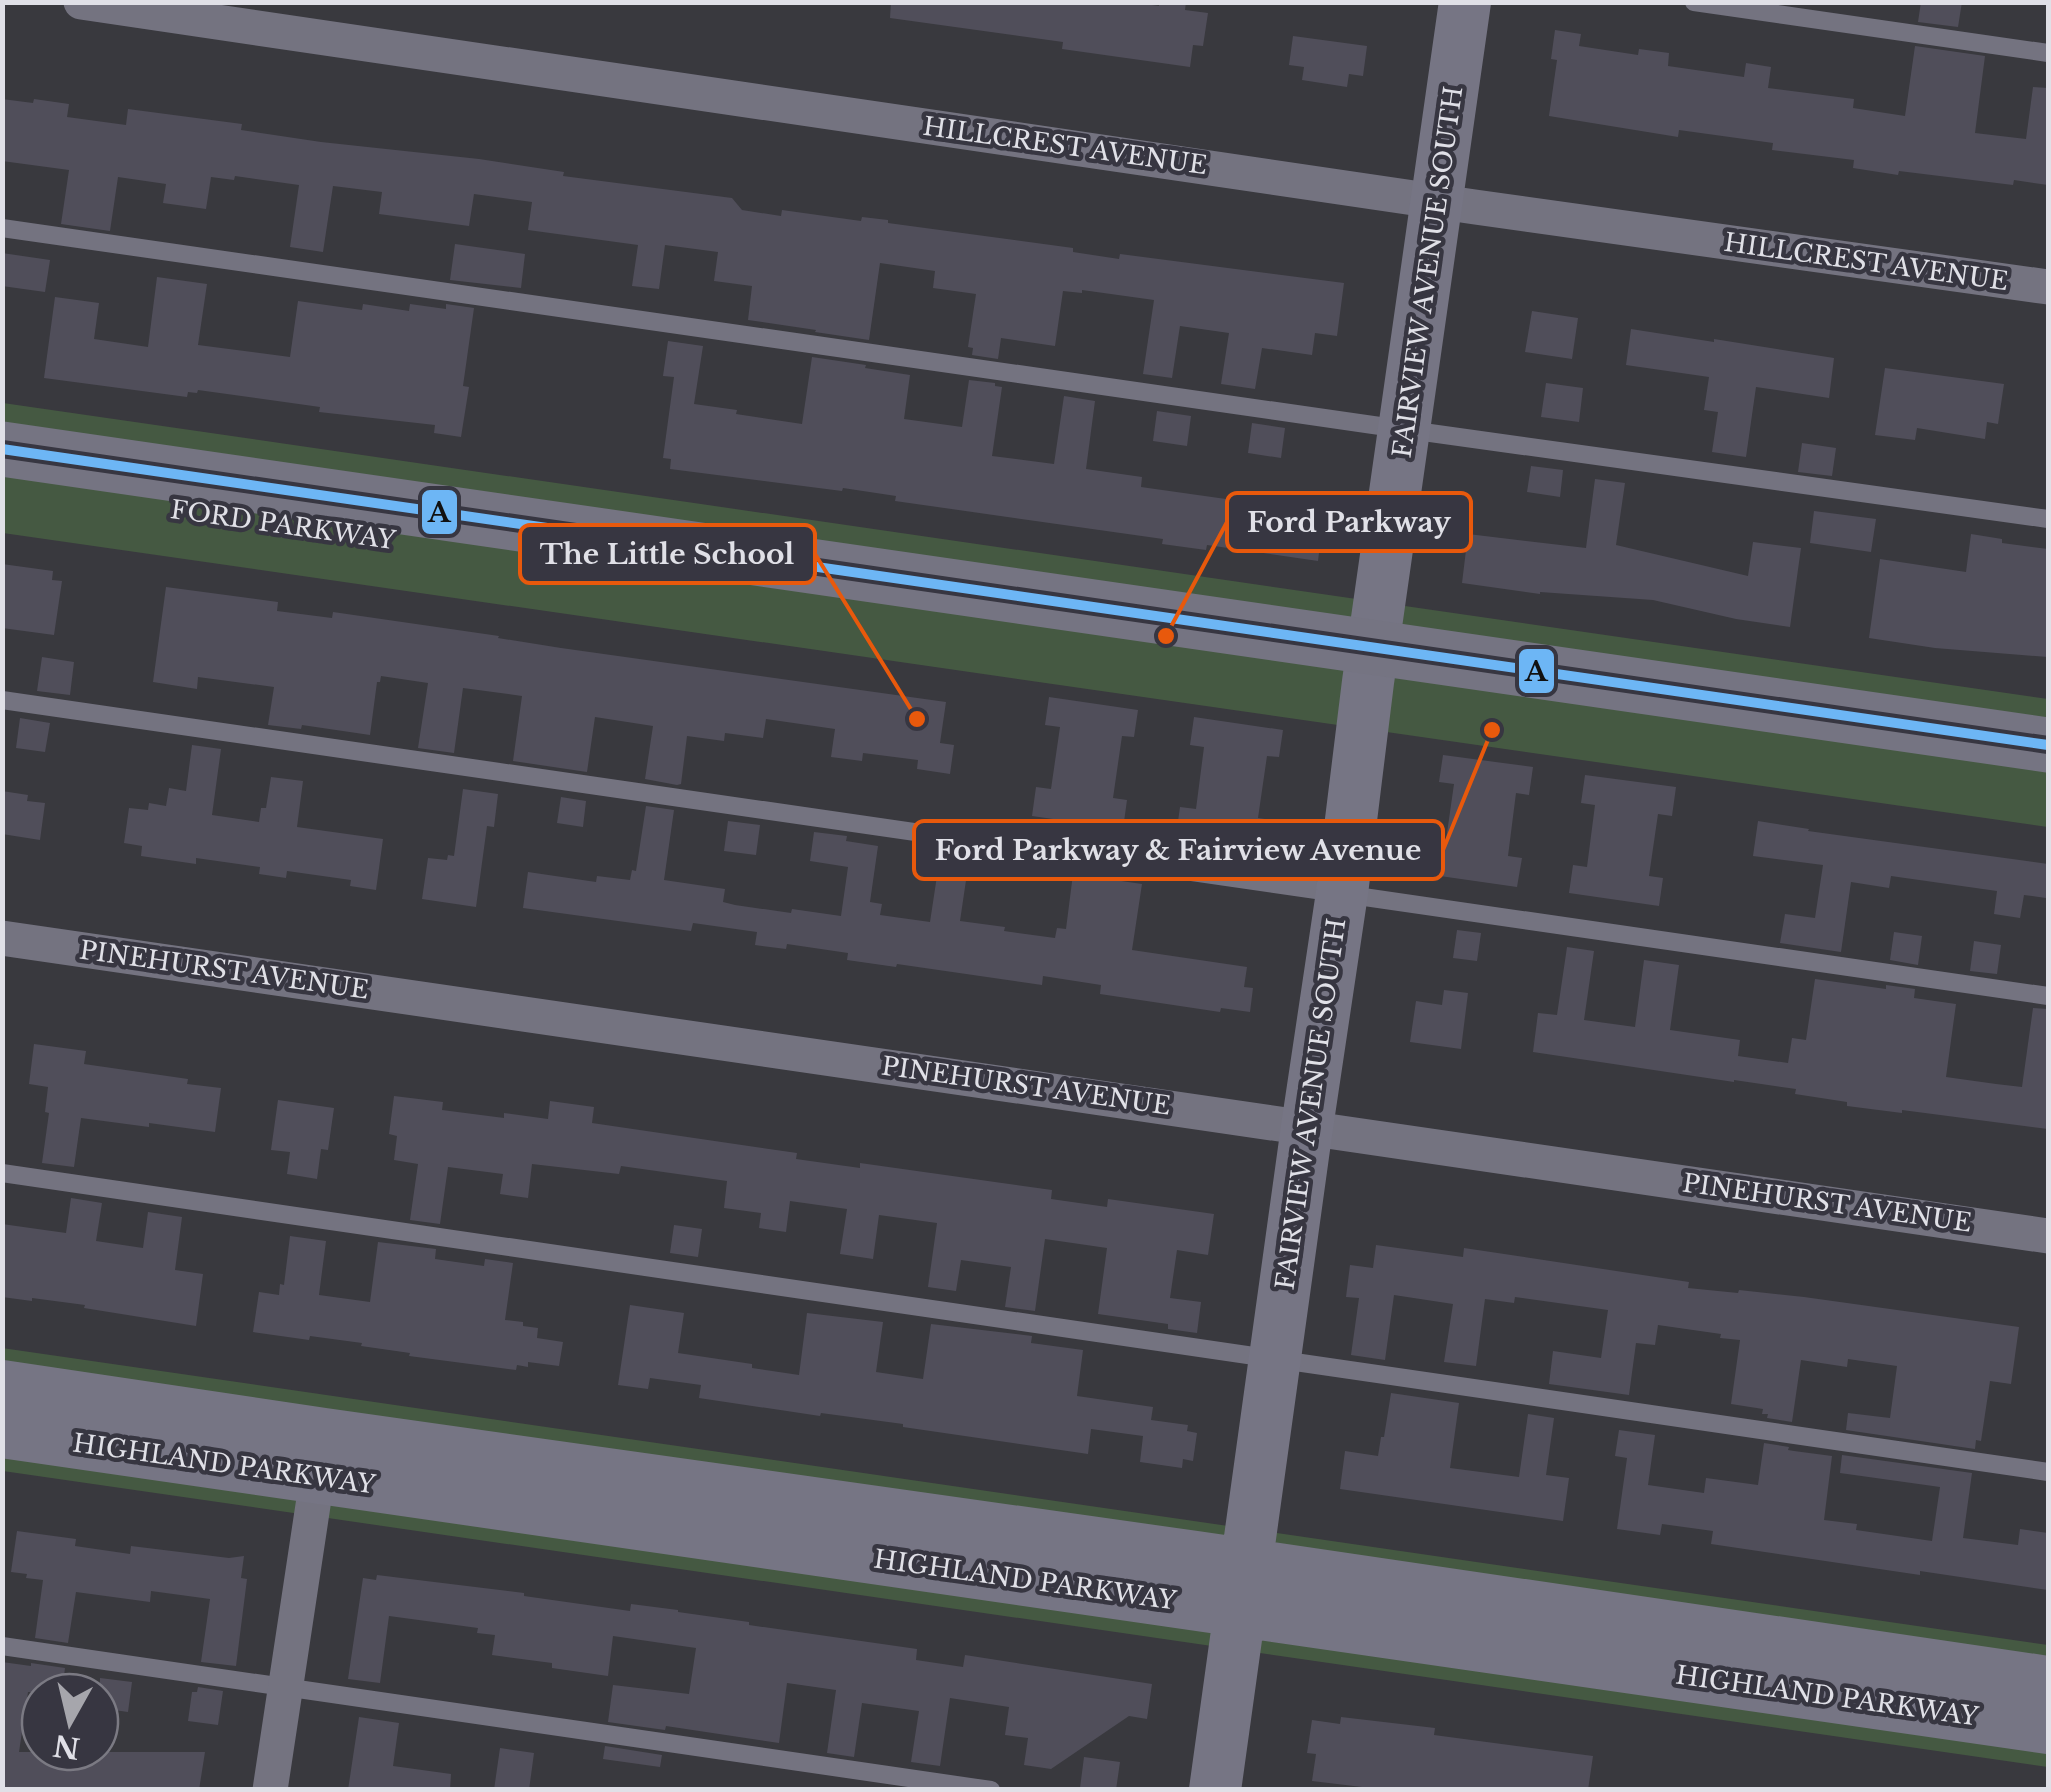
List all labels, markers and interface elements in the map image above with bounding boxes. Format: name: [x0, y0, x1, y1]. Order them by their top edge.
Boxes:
street label: FAIRVIEW AVENUE SOUTH: [1387, 84, 1469, 460]
street label: HILLCREST AVENUE: [921, 111, 1209, 181]
street label: HILLCREST AVENUE: [1722, 227, 2010, 297]
line badge: A: [420, 488, 459, 536]
callout: Ford Parkway: [1227, 493, 1471, 551]
street label: FORD PARKWAY: [169, 494, 398, 556]
text: A: [427, 495, 452, 530]
text: Ford Parkway: [1247, 505, 1452, 540]
callout: The Little School: [520, 525, 815, 583]
text: The Little School: [540, 537, 794, 572]
line badge: A: [1517, 647, 1556, 695]
text: A: [1524, 654, 1549, 689]
callout: Ford Parkway & Fairview Avenue: [914, 821, 1443, 879]
text: Ford Parkway & Fairview Avenue: [935, 833, 1421, 868]
street label: FAIRVIEW AVENUE SOUTH: [1270, 916, 1352, 1292]
street label: PINEHURST AVENUE: [78, 934, 370, 1006]
street label: PINEHURST AVENUE: [880, 1050, 1172, 1122]
street label: PINEHURST AVENUE: [1681, 1167, 1973, 1239]
street label: HIGHLAND PARKWAY: [71, 1427, 378, 1501]
street label: HIGHLAND PARKWAY: [872, 1543, 1179, 1617]
street label: HIGHLAND PARKWAY: [1674, 1659, 1981, 1733]
north arrow: [20, 1672, 120, 1772]
text: N: [51, 1727, 82, 1765]

